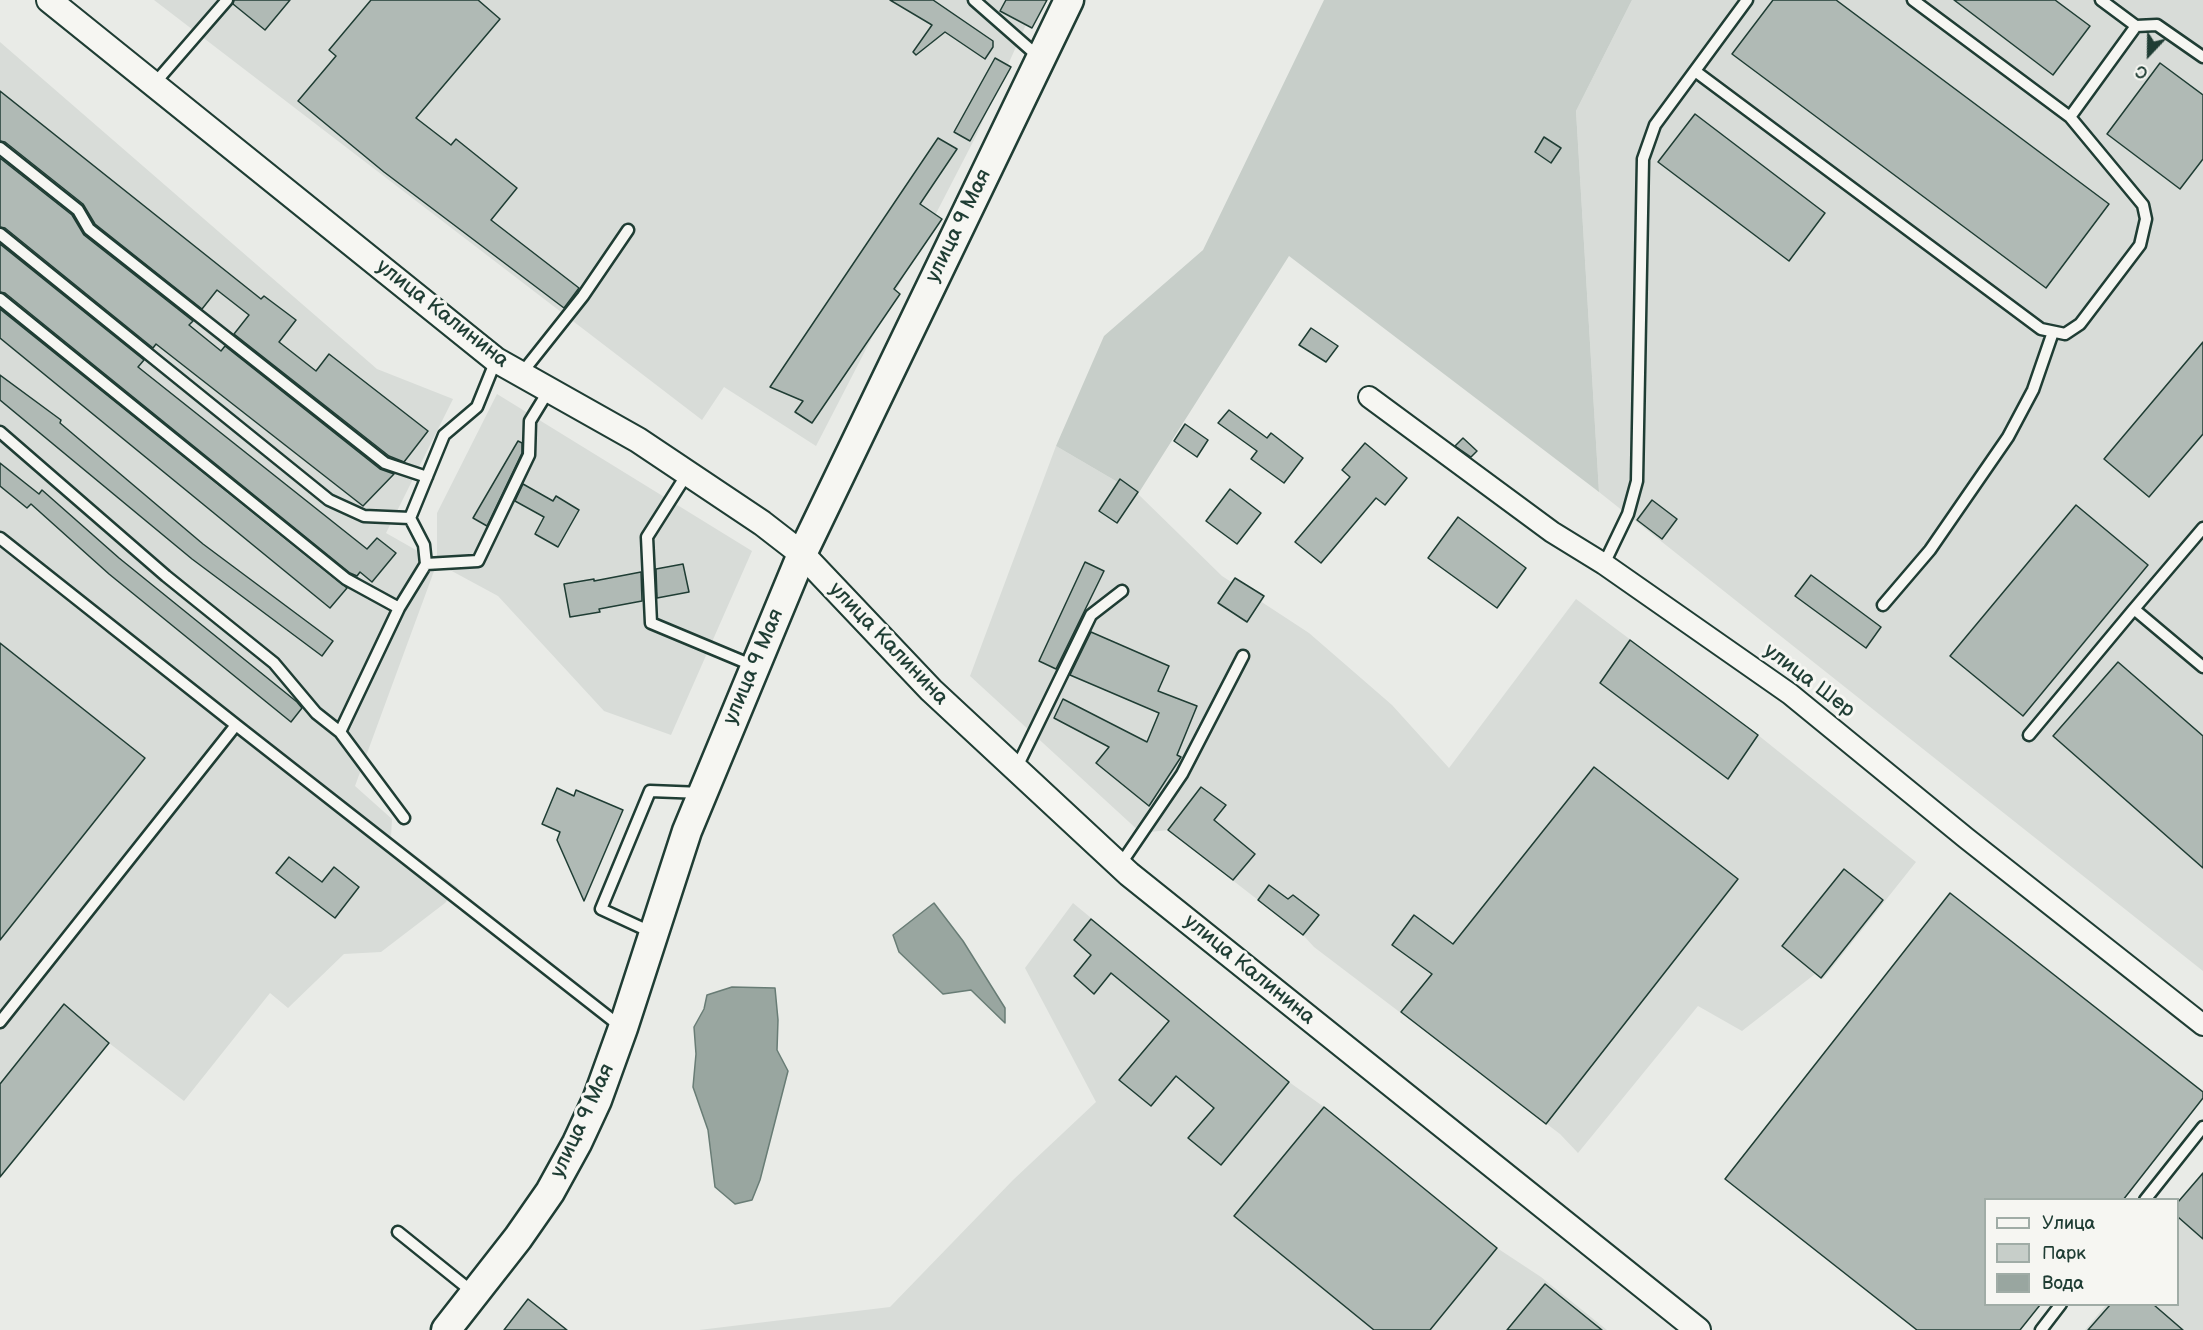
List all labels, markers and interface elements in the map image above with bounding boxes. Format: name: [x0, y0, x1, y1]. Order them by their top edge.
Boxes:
north arrow: [2119, 24, 2179, 84]
text: С: [2133, 60, 2151, 82]
street label: улица 9 Мая: [921, 165, 997, 287]
street label: улица Калинина: [371, 254, 513, 374]
street label: улица Калинина: [823, 577, 953, 711]
street label: улица 9 Мая: [718, 605, 790, 729]
street label: улица Шер: [1758, 639, 1860, 723]
street label: улица Калинина: [1178, 909, 1320, 1031]
street label: улица 9 Мая: [546, 1060, 620, 1182]
legend: [1984, 1198, 2179, 1306]
text: Улица: [2042, 1213, 2095, 1234]
text: Парк: [2042, 1243, 2086, 1264]
text: Вода: [2042, 1273, 2084, 1294]

